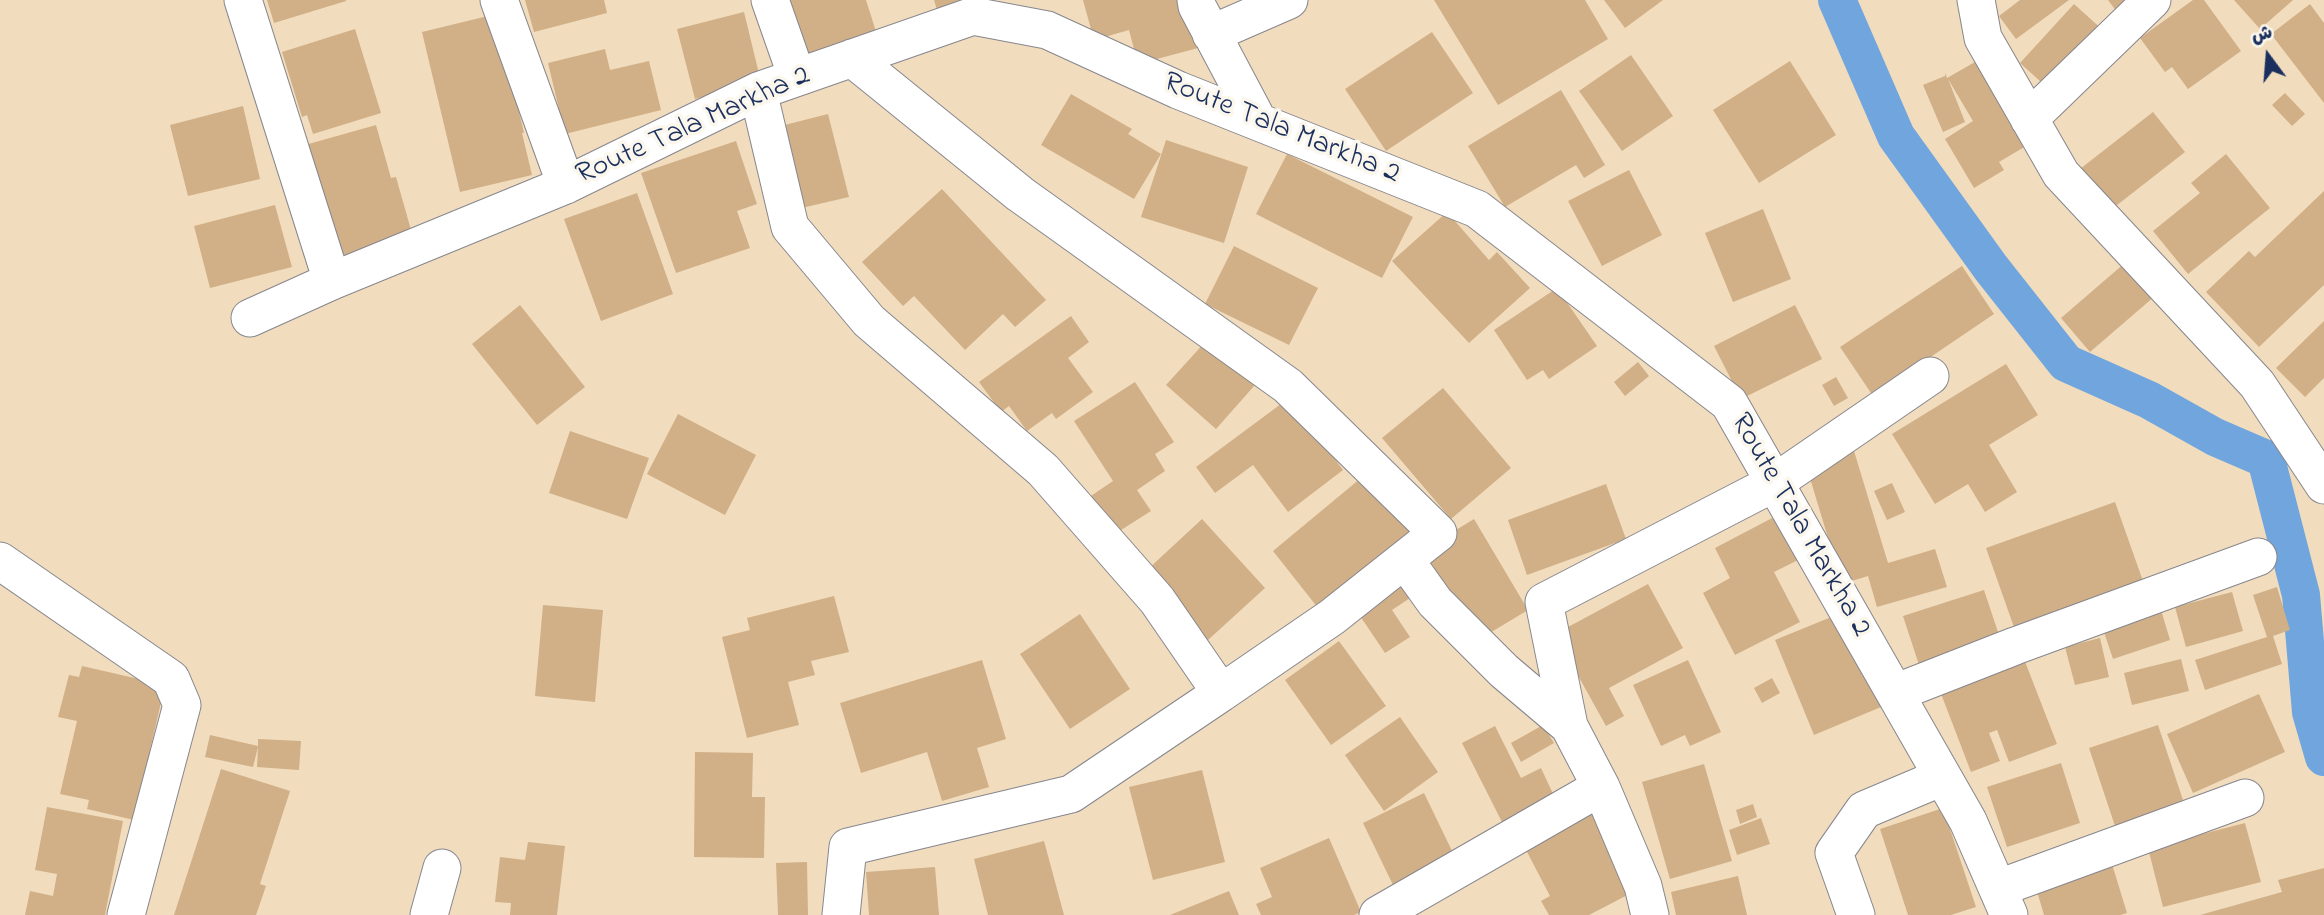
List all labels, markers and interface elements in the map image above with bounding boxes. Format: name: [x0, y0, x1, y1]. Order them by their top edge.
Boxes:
text: ش: [2248, 19, 2276, 51]
north arrow: [2233, 21, 2303, 91]
street label: Route Tala Markha 2: [572, 59, 816, 195]
street label: Route Tala Markha 2: [1157, 66, 1405, 194]
street label: Route Tala Markha 2: [1720, 408, 1878, 644]

